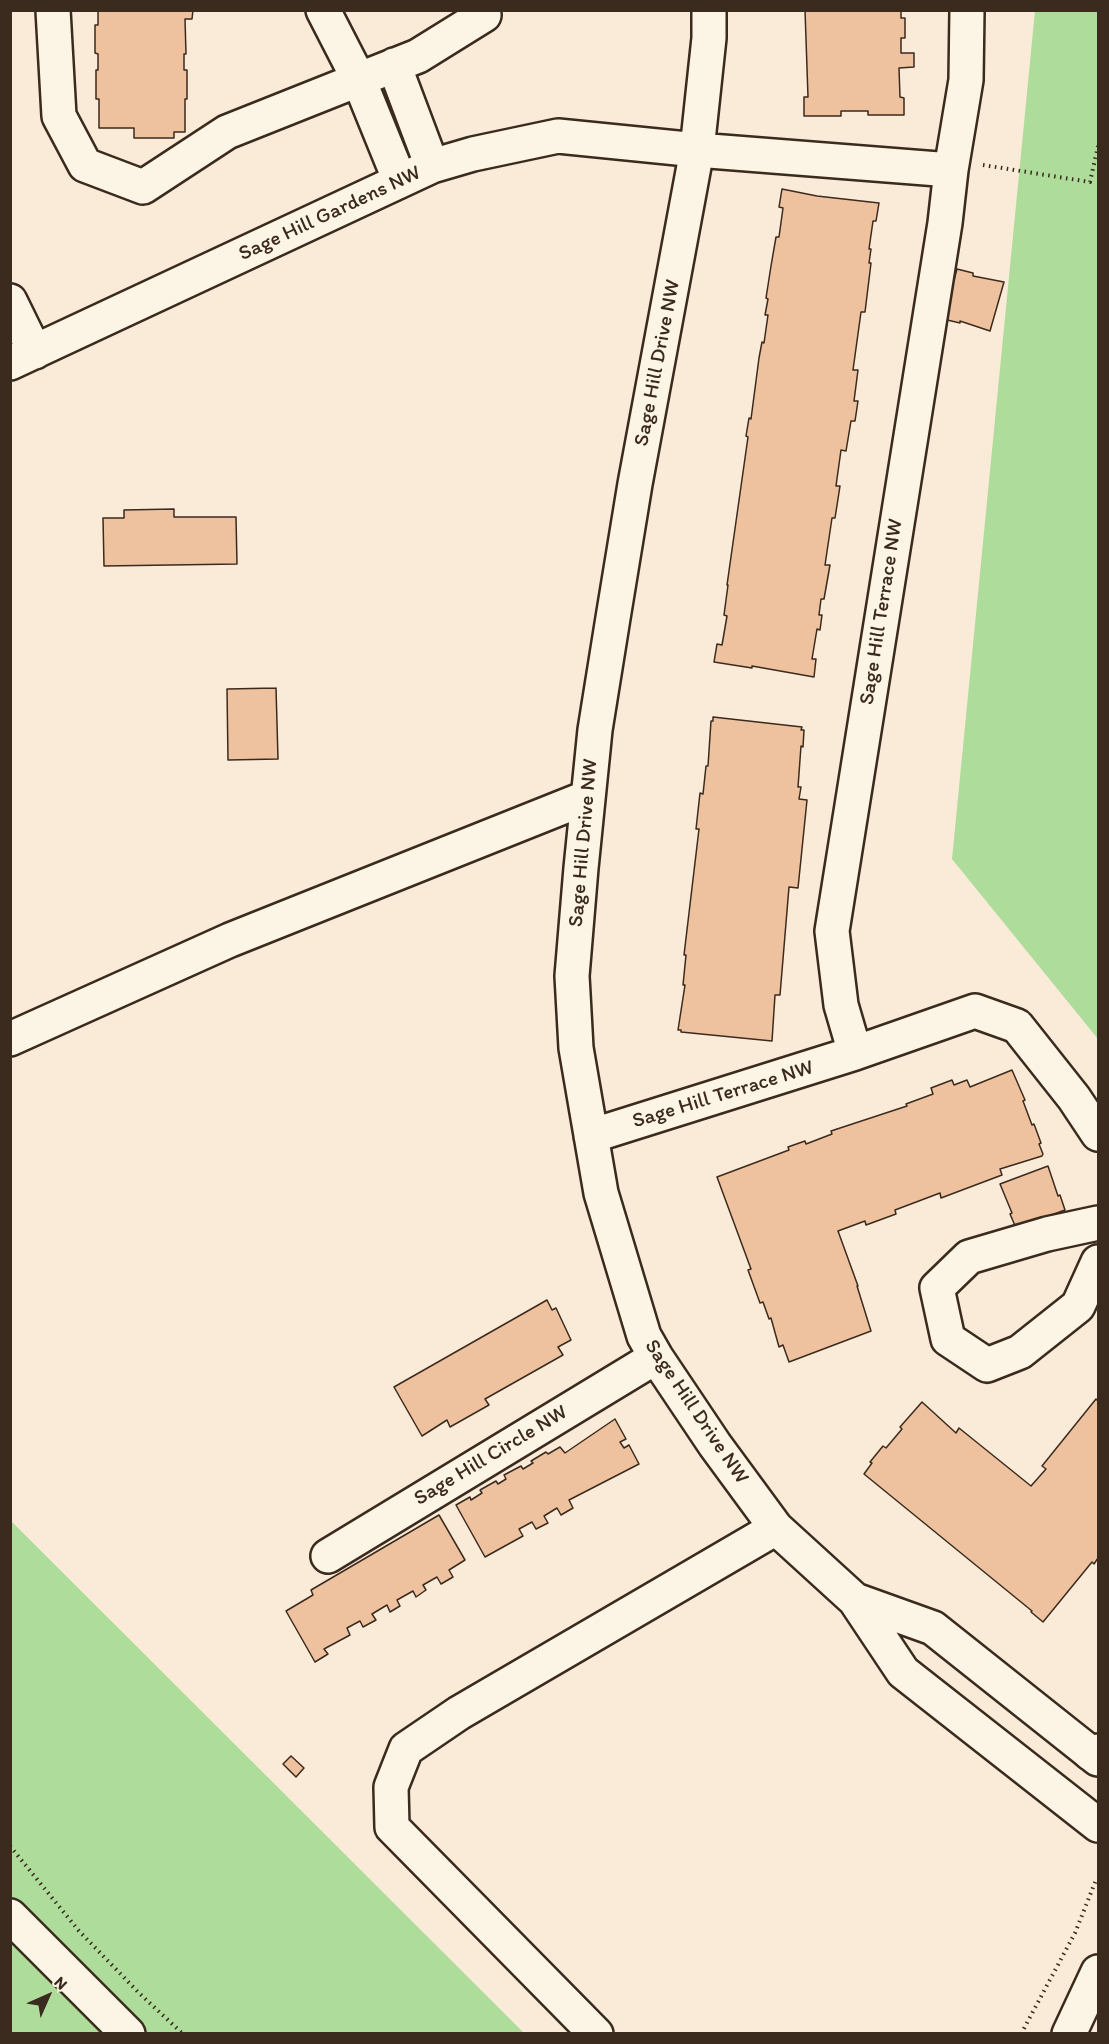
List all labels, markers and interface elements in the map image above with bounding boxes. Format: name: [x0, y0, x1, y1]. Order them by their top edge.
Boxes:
street label: Sage Hill Gardens NW: [235, 161, 425, 267]
street label: Sage Hill Drive NW: [630, 278, 686, 448]
street label: Sage Hill Terrace NW: [855, 517, 909, 707]
street label: Sage Hill Drive NW: [564, 758, 604, 928]
street label: Sage Hill Terrace NW: [629, 1055, 817, 1135]
street label: Sage Hill Drive NW: [638, 1335, 754, 1489]
street label: Sage Hill Circle NW: [410, 1400, 572, 1512]
north arrow: [18, 1966, 78, 2026]
text: N: [51, 1972, 72, 1993]

